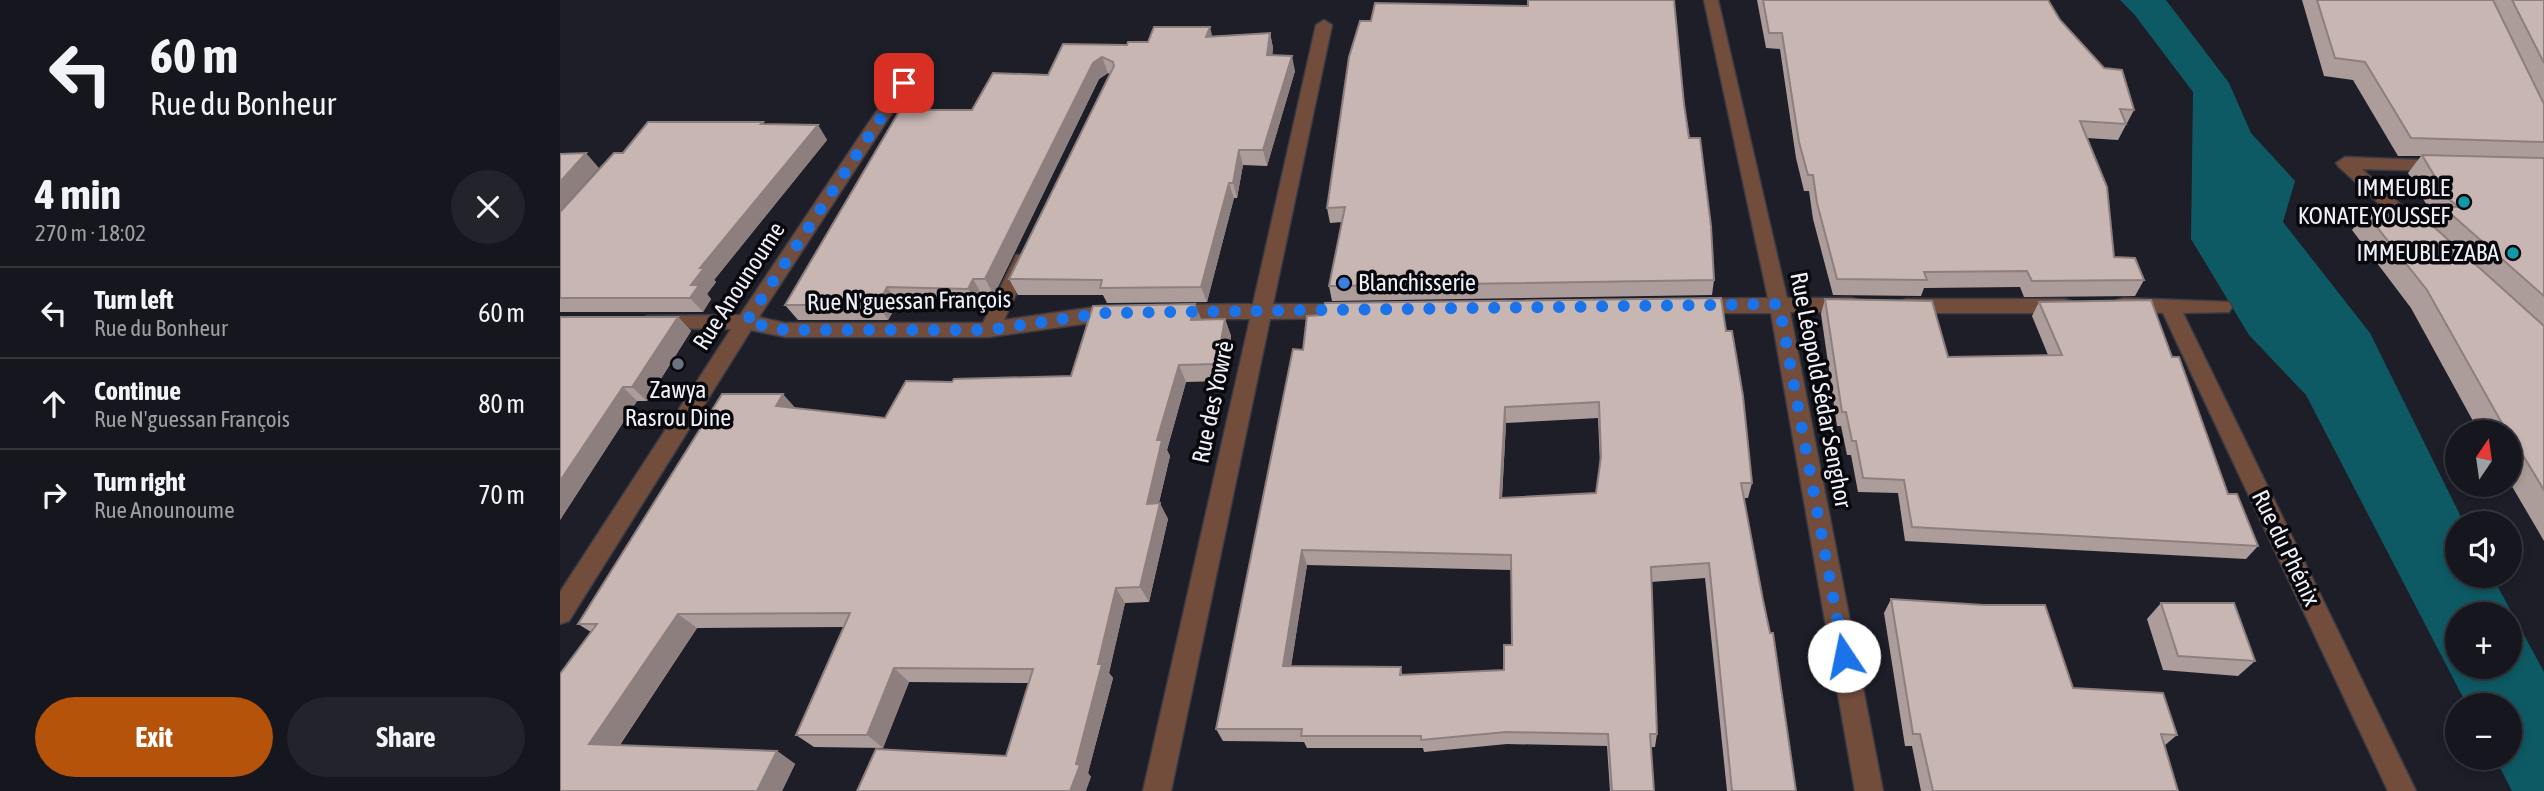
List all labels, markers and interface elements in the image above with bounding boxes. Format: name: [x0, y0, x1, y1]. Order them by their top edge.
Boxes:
text: 60 m: [150, 27, 238, 83]
icon: left: [35, 28, 126, 119]
pin: [874, 53, 934, 113]
icon: arrive: [885, 64, 923, 102]
text: Rue du Bonheur: [150, 85, 336, 122]
text: 4 min: [35, 170, 121, 218]
button: close: [451, 170, 525, 244]
place label: IMMEUBLE KONATE YOUSSEF: [2298, 174, 2450, 229]
marker: IMMEUBLE KONATE YOUSSEF: [2456, 194, 2472, 210]
street label: Rue Anounoume: [687, 217, 790, 355]
text: 270 m · 18:02: [35, 220, 146, 246]
place label: IMMEUBLE ZABA: [2356, 239, 2499, 266]
marker: IMMEUBLE ZABA: [2505, 245, 2521, 261]
place label: Blanchisserie: [1358, 269, 1476, 296]
street label: Rue Léopold Sédar Senghor: [1785, 270, 1858, 511]
marker: Blanchisserie: [1336, 275, 1352, 291]
text: Turn left: [94, 285, 174, 315]
street label: Rue N'guessan François: [807, 285, 1011, 316]
icon: left: [35, 294, 73, 332]
text: 60 m: [478, 298, 525, 328]
text: Rue du Bonheur: [94, 315, 228, 341]
street label: Rue des Yowrè: [1186, 338, 1239, 466]
marker: Zawya Rasrou Dine: [670, 356, 686, 372]
text: Continue: [94, 376, 181, 406]
place label: Zawya Rasrou Dine: [625, 376, 731, 431]
icon: ahead: [35, 385, 73, 423]
text: 80 m: [478, 389, 525, 419]
text: Rue N'guessan François: [94, 406, 290, 432]
north arrow: [2445, 420, 2522, 497]
map controls: [2445, 420, 2522, 770]
text: Turn right: [94, 467, 185, 497]
icon: right: [35, 476, 73, 514]
text: 70 m: [478, 480, 525, 510]
street label: Rue du Phénix: [2247, 486, 2326, 610]
text: Rue Anounoume: [94, 497, 235, 523]
button: sound: [2445, 511, 2522, 588]
button: +: [2445, 602, 2522, 679]
position arrow: [1807, 619, 1881, 693]
button: −: [2445, 693, 2522, 770]
button: Exit: [35, 697, 273, 777]
button: Share: [287, 697, 525, 777]

